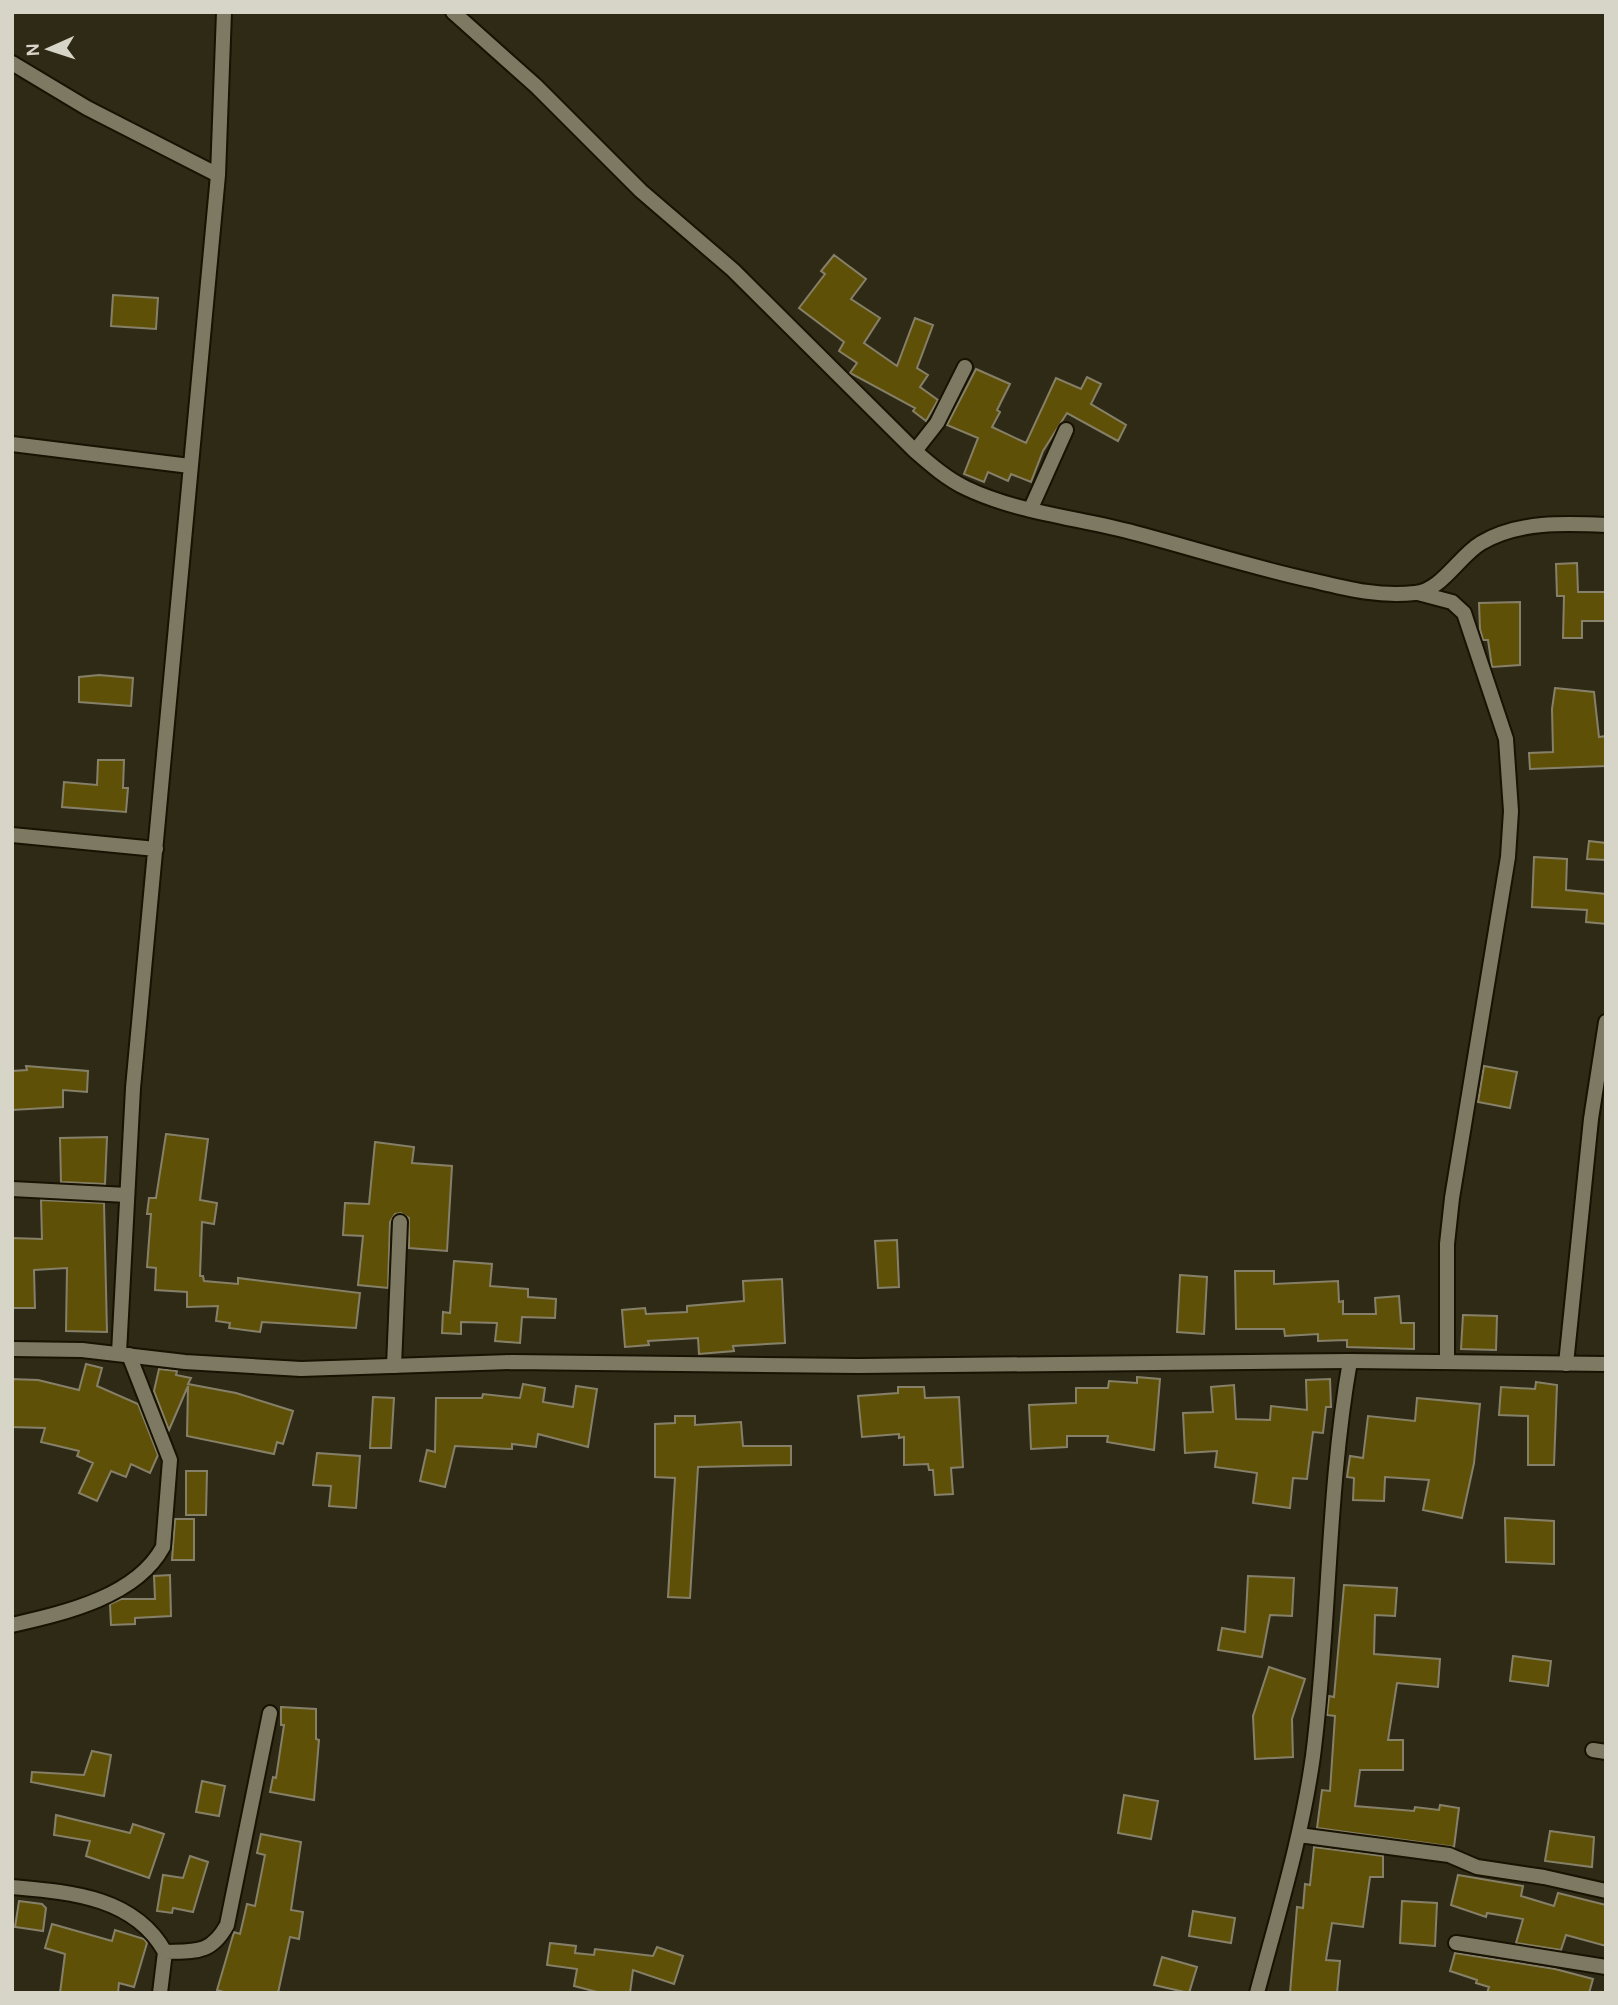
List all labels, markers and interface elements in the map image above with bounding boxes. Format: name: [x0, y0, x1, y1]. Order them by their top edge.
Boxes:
north arrow: [14, 14, 84, 84]
text: N: [22, 42, 44, 57]

